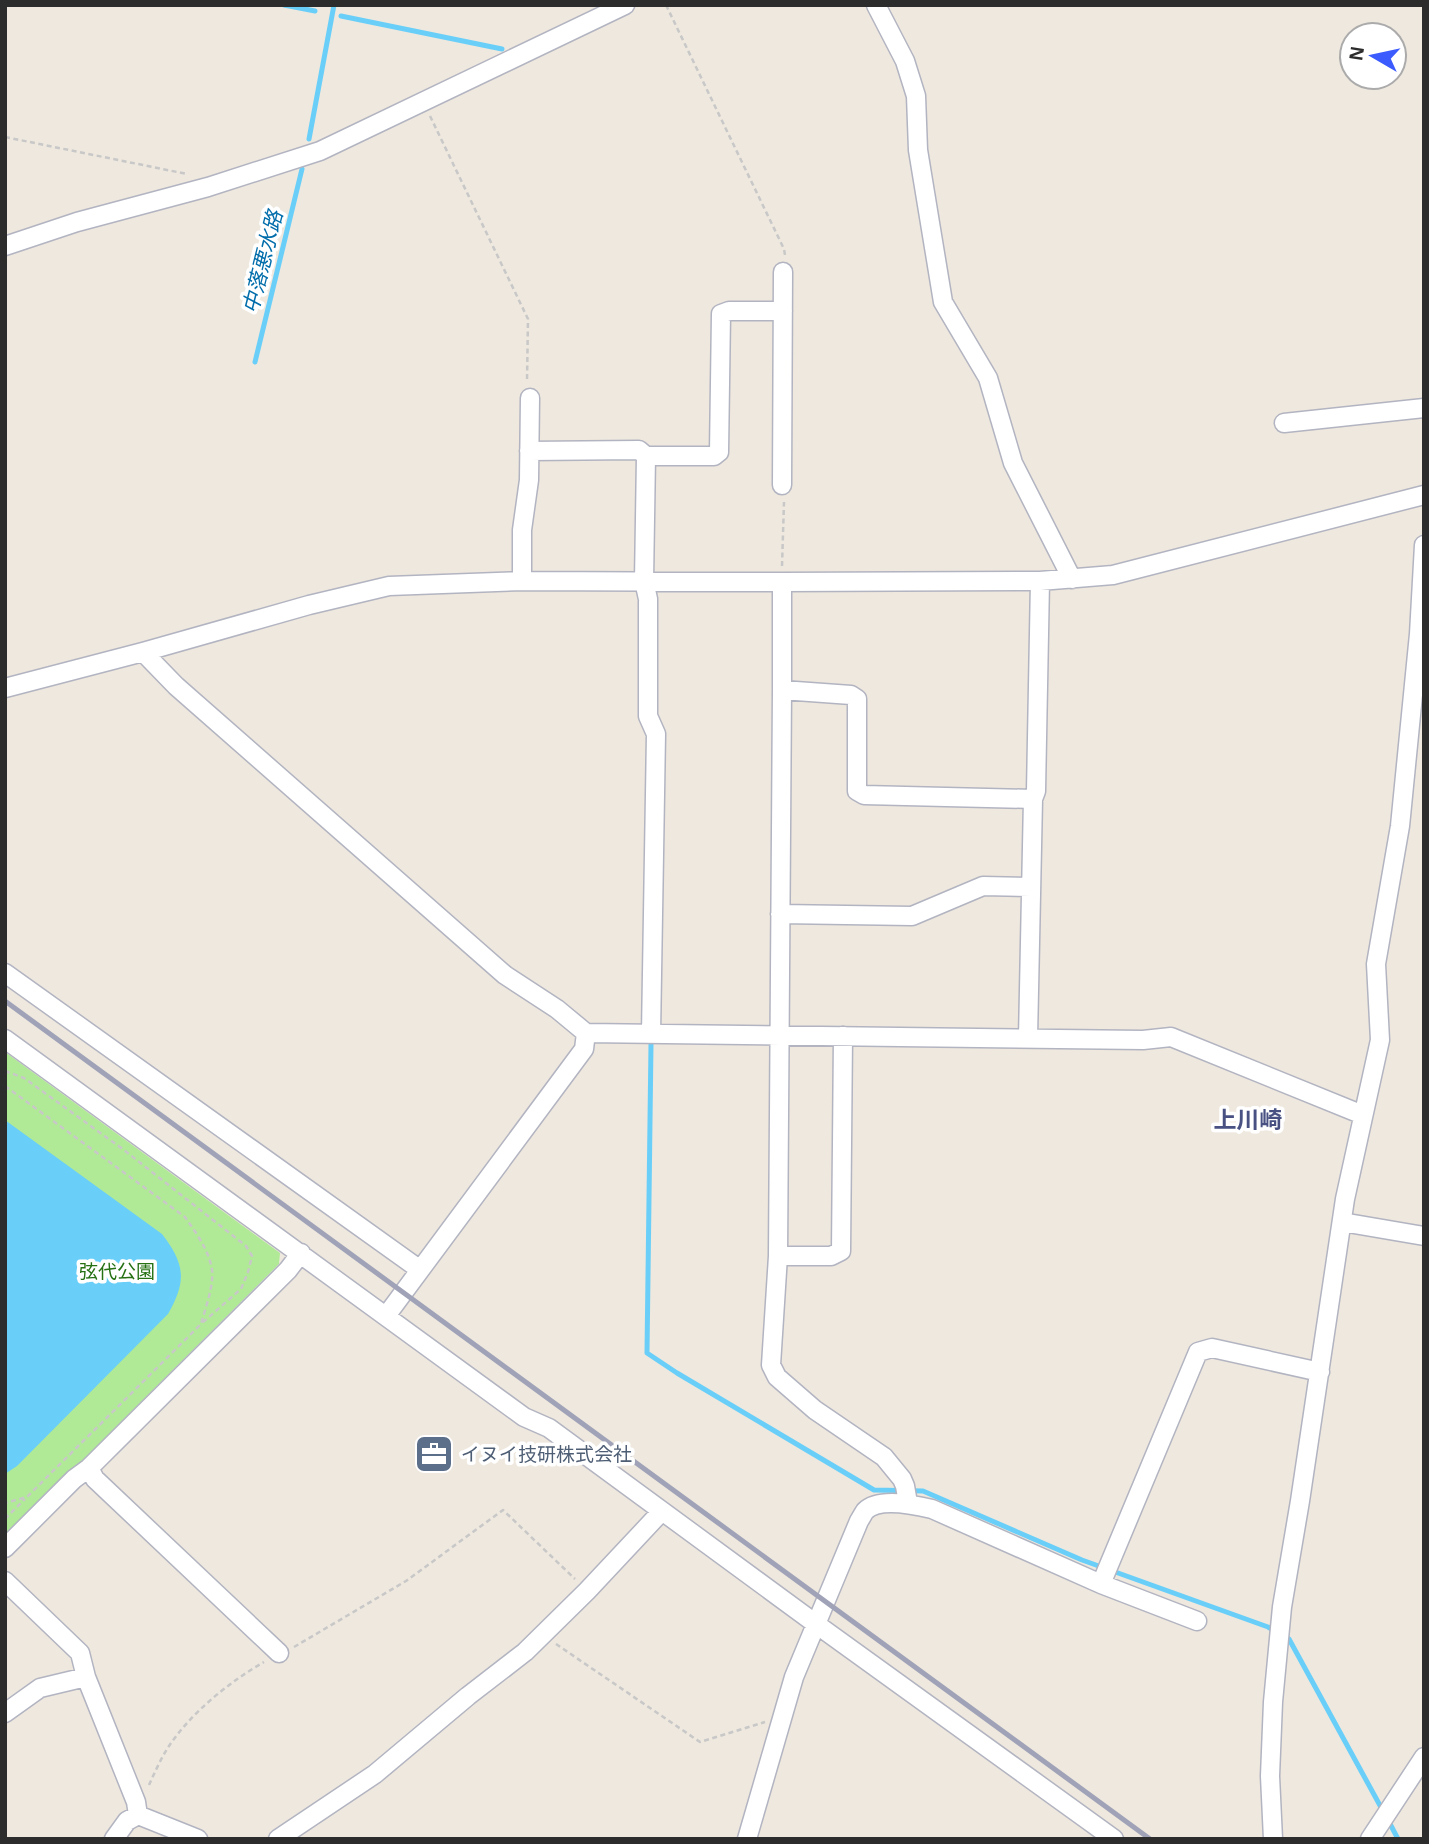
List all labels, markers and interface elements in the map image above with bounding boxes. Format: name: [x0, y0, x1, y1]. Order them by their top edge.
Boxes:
north arrow: [1338, 21, 1408, 91]
text: N: [1345, 45, 1368, 62]
water label: 中落悪水路: [239, 206, 287, 316]
district label: 上川崎: [1214, 1107, 1283, 1133]
park label: 弦代公園: [79, 1261, 155, 1282]
office icon: イヌイ技研株式会社: [413, 1433, 455, 1475]
place label: イヌイ技研株式会社: [461, 1444, 632, 1465]

